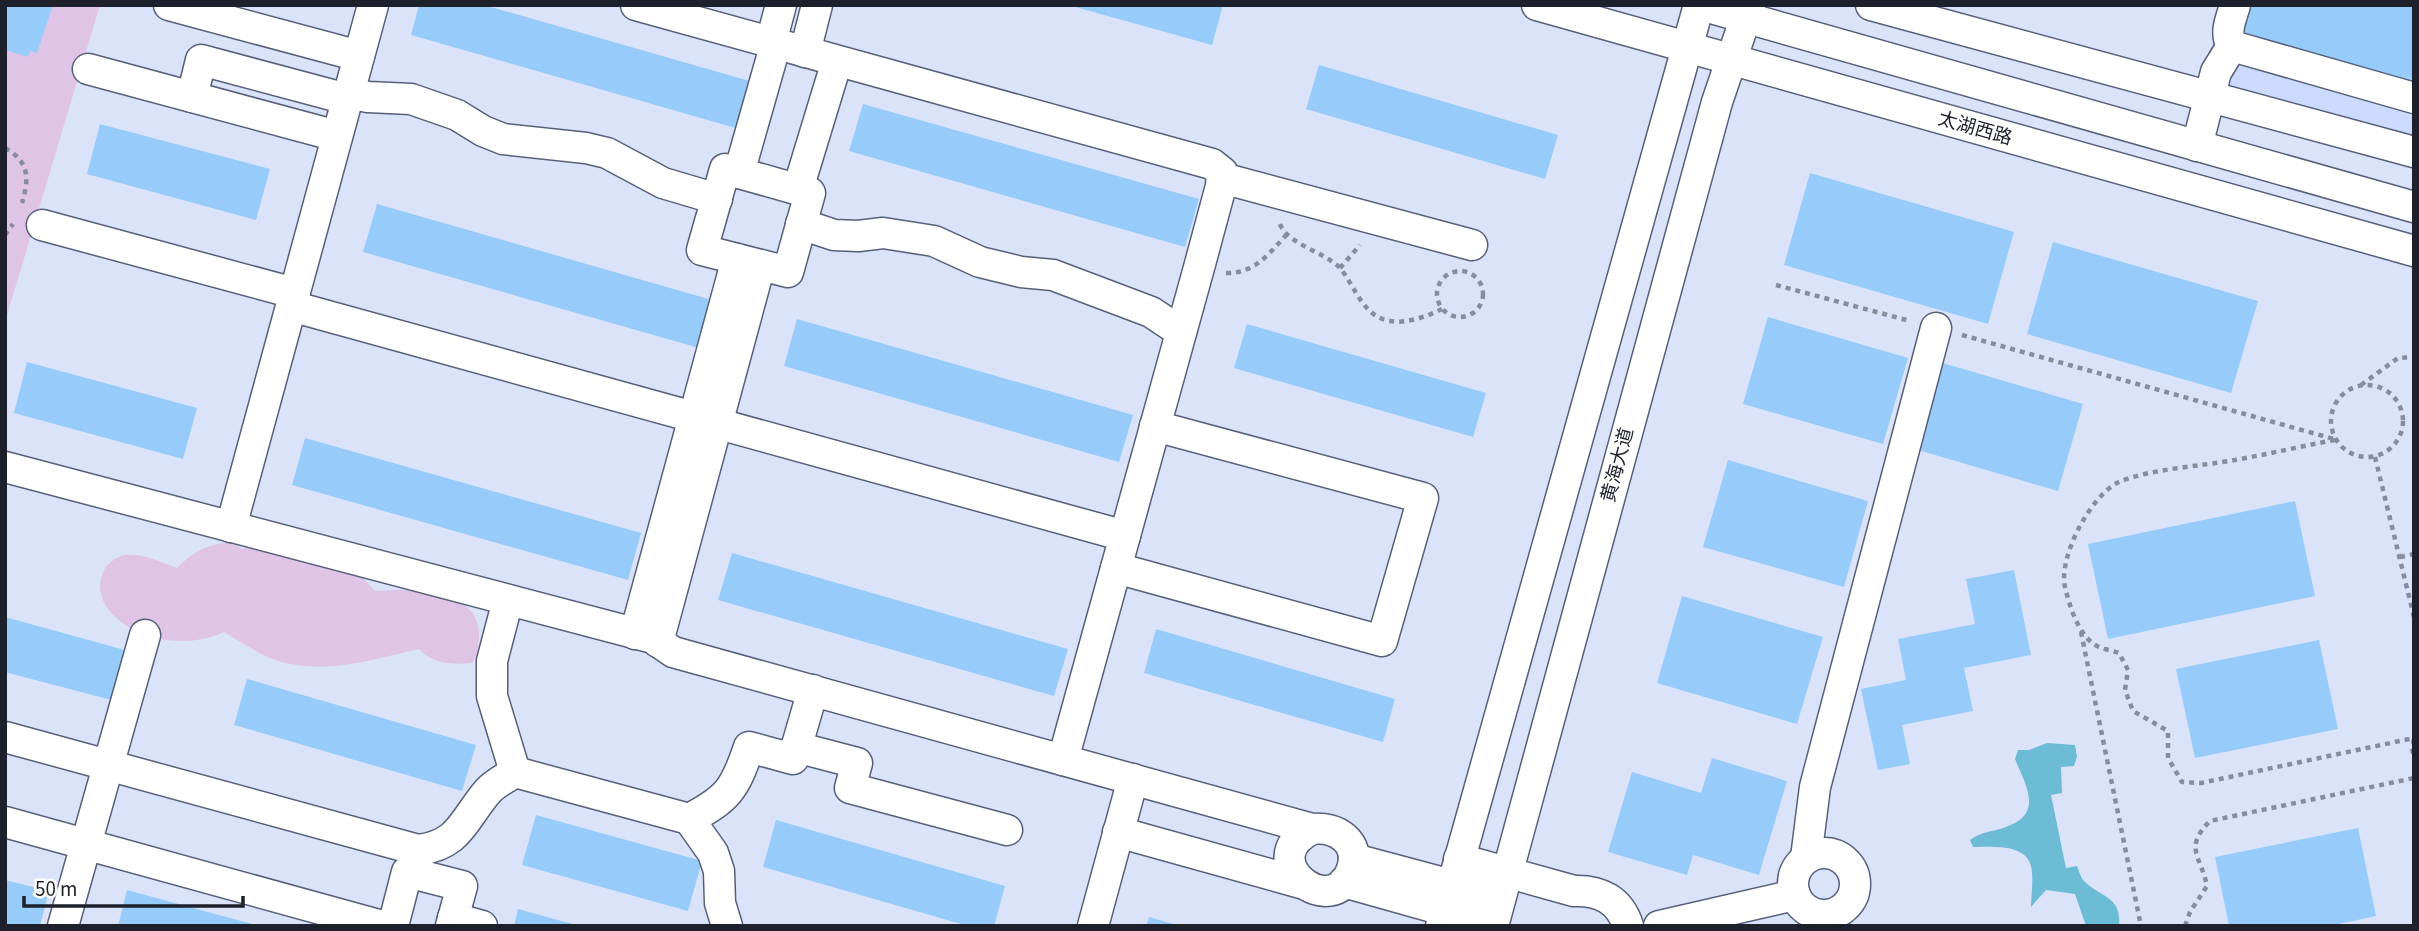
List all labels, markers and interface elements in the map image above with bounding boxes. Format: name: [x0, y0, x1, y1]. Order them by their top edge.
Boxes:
street label: 太湖西路: [1935, 106, 2015, 152]
street label: 黄海大道: [1595, 425, 1641, 505]
scale bar: [24, 864, 243, 908]
text: 50 m: [35, 874, 77, 904]

